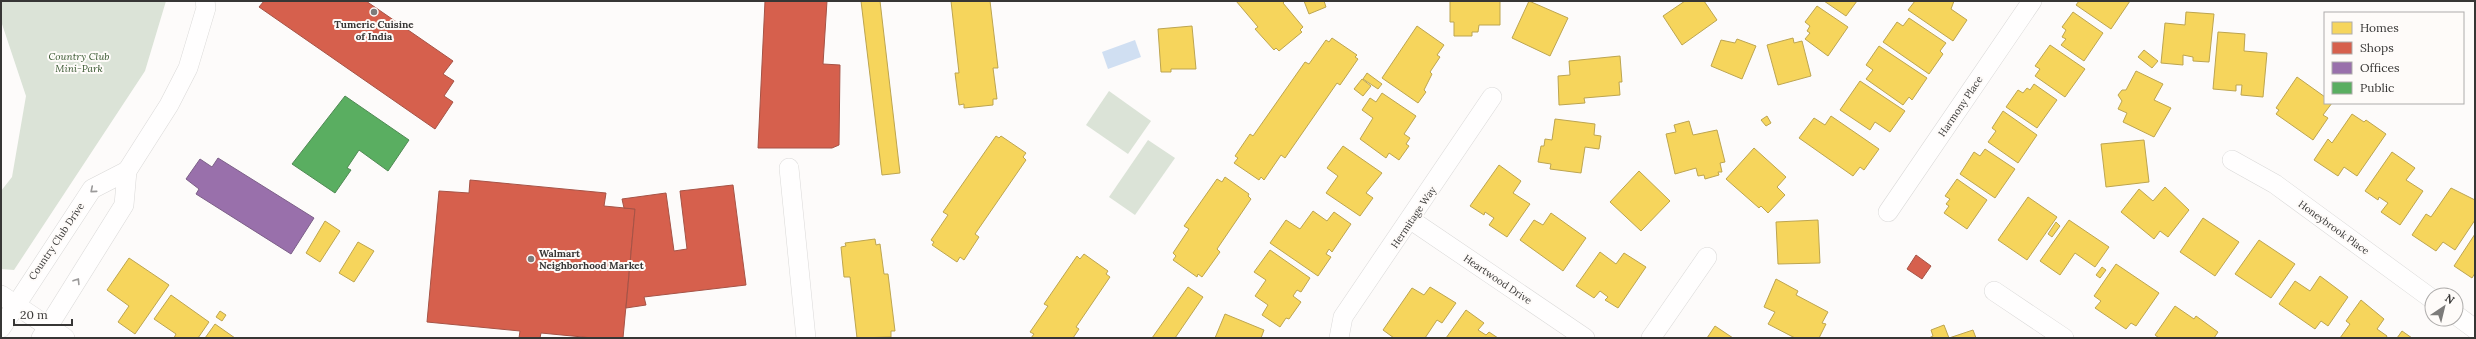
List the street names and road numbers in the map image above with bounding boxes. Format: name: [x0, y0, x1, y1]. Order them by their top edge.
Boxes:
street label: Harmony Place: [1935, 73, 1986, 139]
street label: Hermitage Way: [1388, 183, 1439, 251]
street label: Honeybrook Place: [2296, 197, 2372, 258]
street label: Country Club Drive: [26, 200, 87, 282]
street label: Heartwood Drive: [1461, 252, 1535, 307]

